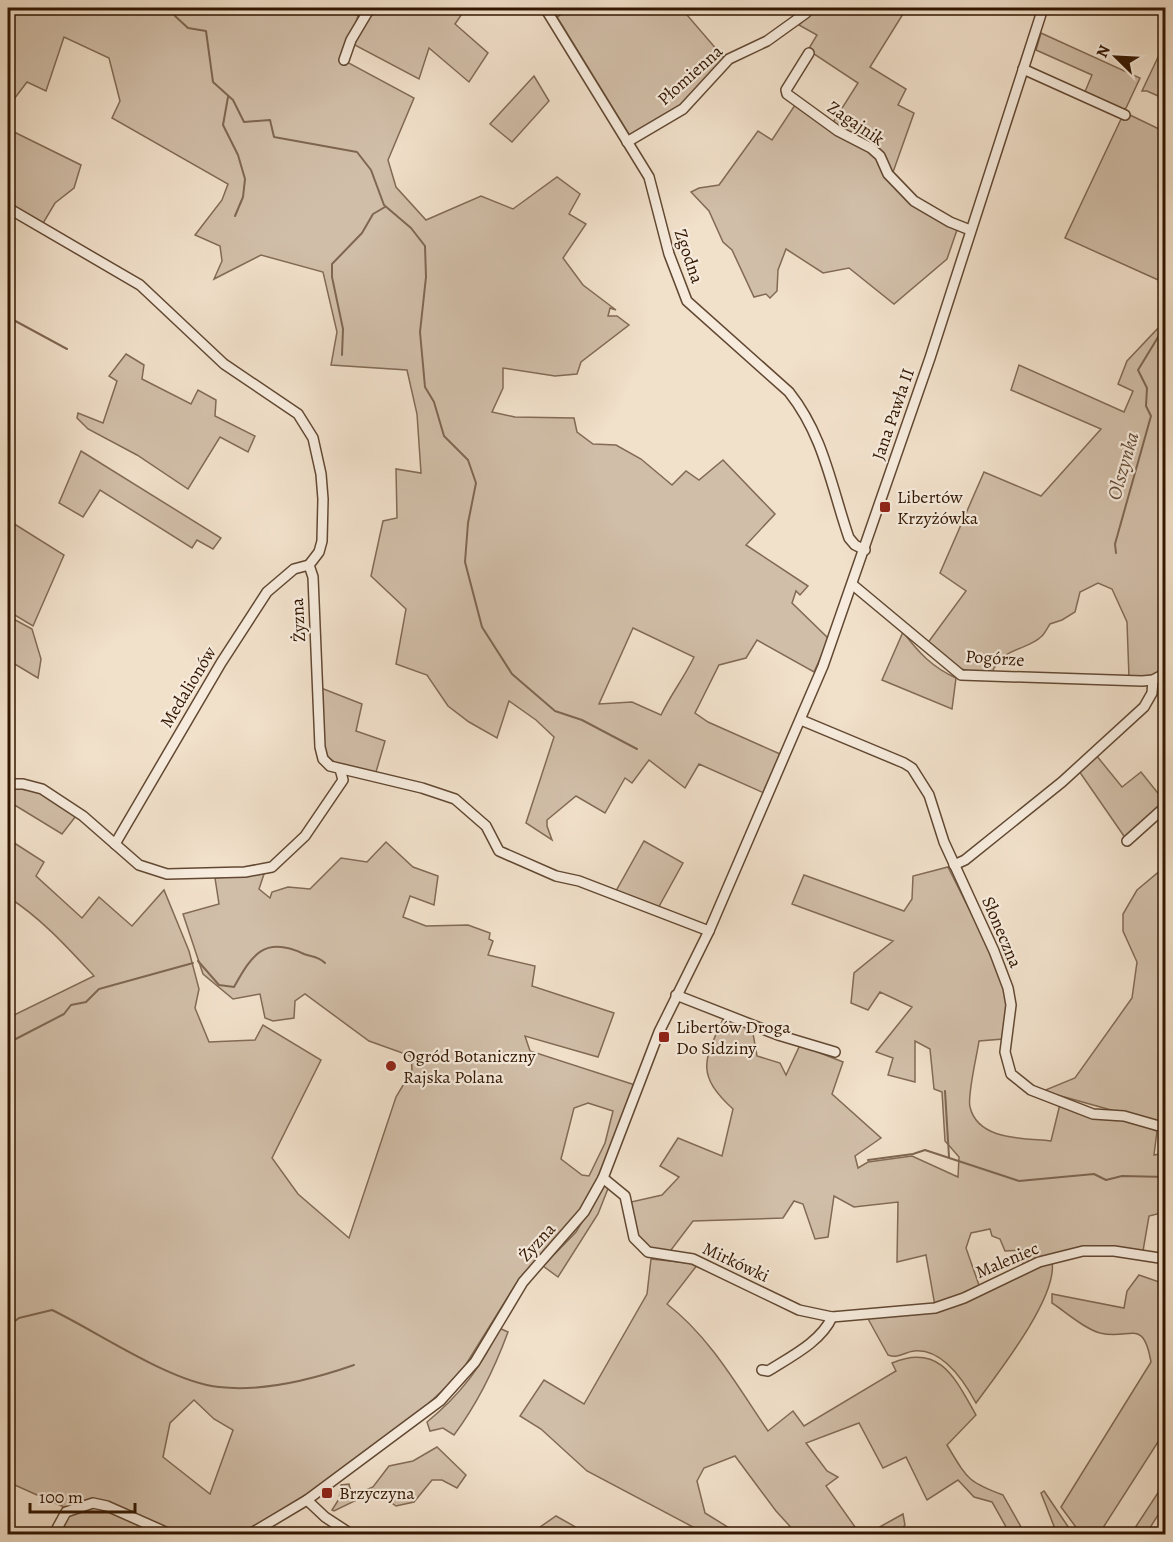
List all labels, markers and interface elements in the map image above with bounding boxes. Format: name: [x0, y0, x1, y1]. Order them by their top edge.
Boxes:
north arrow: [1086, 27, 1146, 87]
street label: Płomienna: [652, 39, 728, 111]
text: N: [1091, 41, 1116, 61]
street label: Zagajnik: [823, 95, 889, 151]
street label: Zgodna: [669, 226, 710, 287]
street label: Jana Pawła II: [866, 365, 920, 463]
water label: Olszynka: [1100, 429, 1146, 503]
place label: Libertów Krzyżówka: [897, 485, 979, 530]
marker: Libertów Krzyżówka: [878, 500, 892, 514]
street label: Żyzna: [285, 597, 311, 643]
street label: Medalionów: [154, 642, 222, 732]
street label: Pogórze: [965, 644, 1025, 672]
street label: Słoneczna: [976, 893, 1028, 972]
place label: Libertów Droga Do Sidziny: [676, 1015, 791, 1060]
marker: Libertów Droga Do Sidziny: [657, 1030, 671, 1044]
place label: Ogród Botaniczny Rajska Polana: [403, 1044, 537, 1089]
marker: Ogród Botaniczny Rajska Polana: [384, 1059, 398, 1073]
street label: Żyzna: [513, 1217, 561, 1267]
street label: Mirkówki: [699, 1236, 773, 1288]
street label: Maleniec: [972, 1236, 1042, 1284]
scale bar: [30, 1476, 135, 1514]
place label: Brzyczyna: [339, 1481, 415, 1505]
text: 100 m: [39, 1485, 83, 1509]
marker: Brzyczyna: [320, 1486, 334, 1500]

